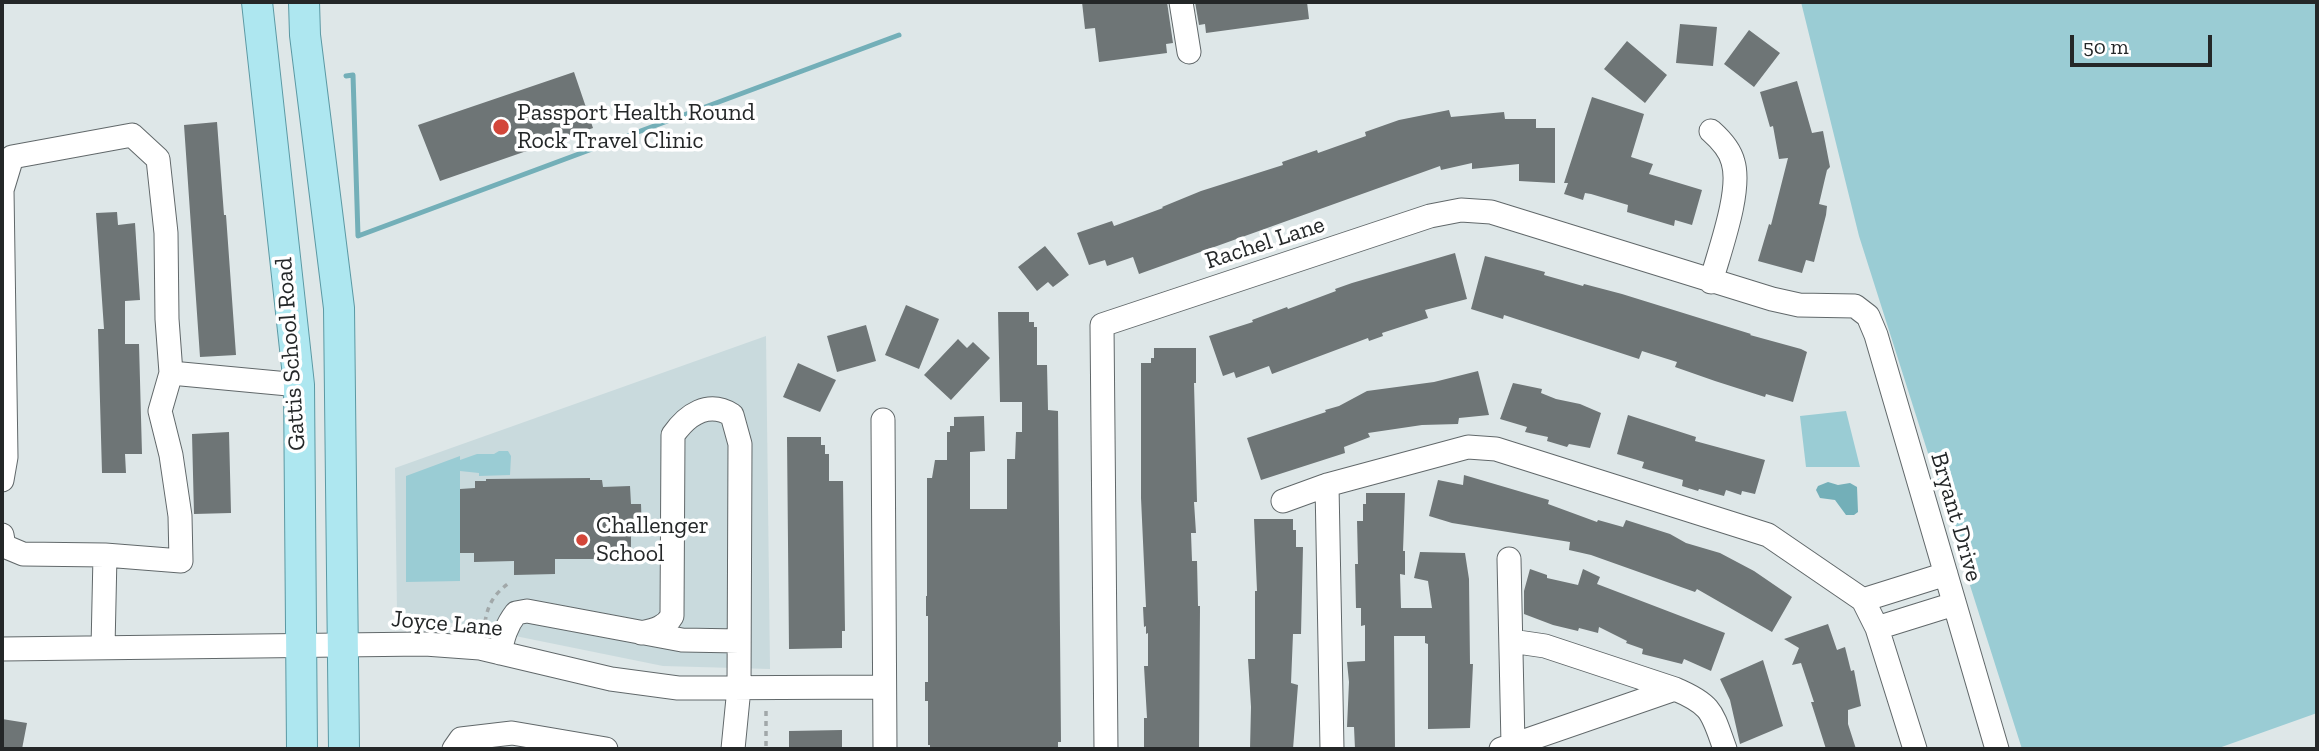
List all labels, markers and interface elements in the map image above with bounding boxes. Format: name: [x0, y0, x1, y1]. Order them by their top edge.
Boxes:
scale bar: [2074, 21, 2216, 65]
text: 50 m: [2083, 34, 2129, 59]
place label: Passport Health Round Rock Travel Clinic: [517, 99, 755, 155]
marker: Passport Health Round Rock Travel Clinic: [491, 117, 511, 137]
street label: Rachel Lane: [1202, 210, 1328, 276]
street label: Gattis School Road: [270, 256, 312, 452]
street label: Bryant Drive: [1924, 449, 1988, 585]
place label: Challenger School: [596, 512, 709, 568]
marker: Challenger School: [574, 532, 590, 548]
street label: Joyce Lane: [390, 605, 504, 643]

